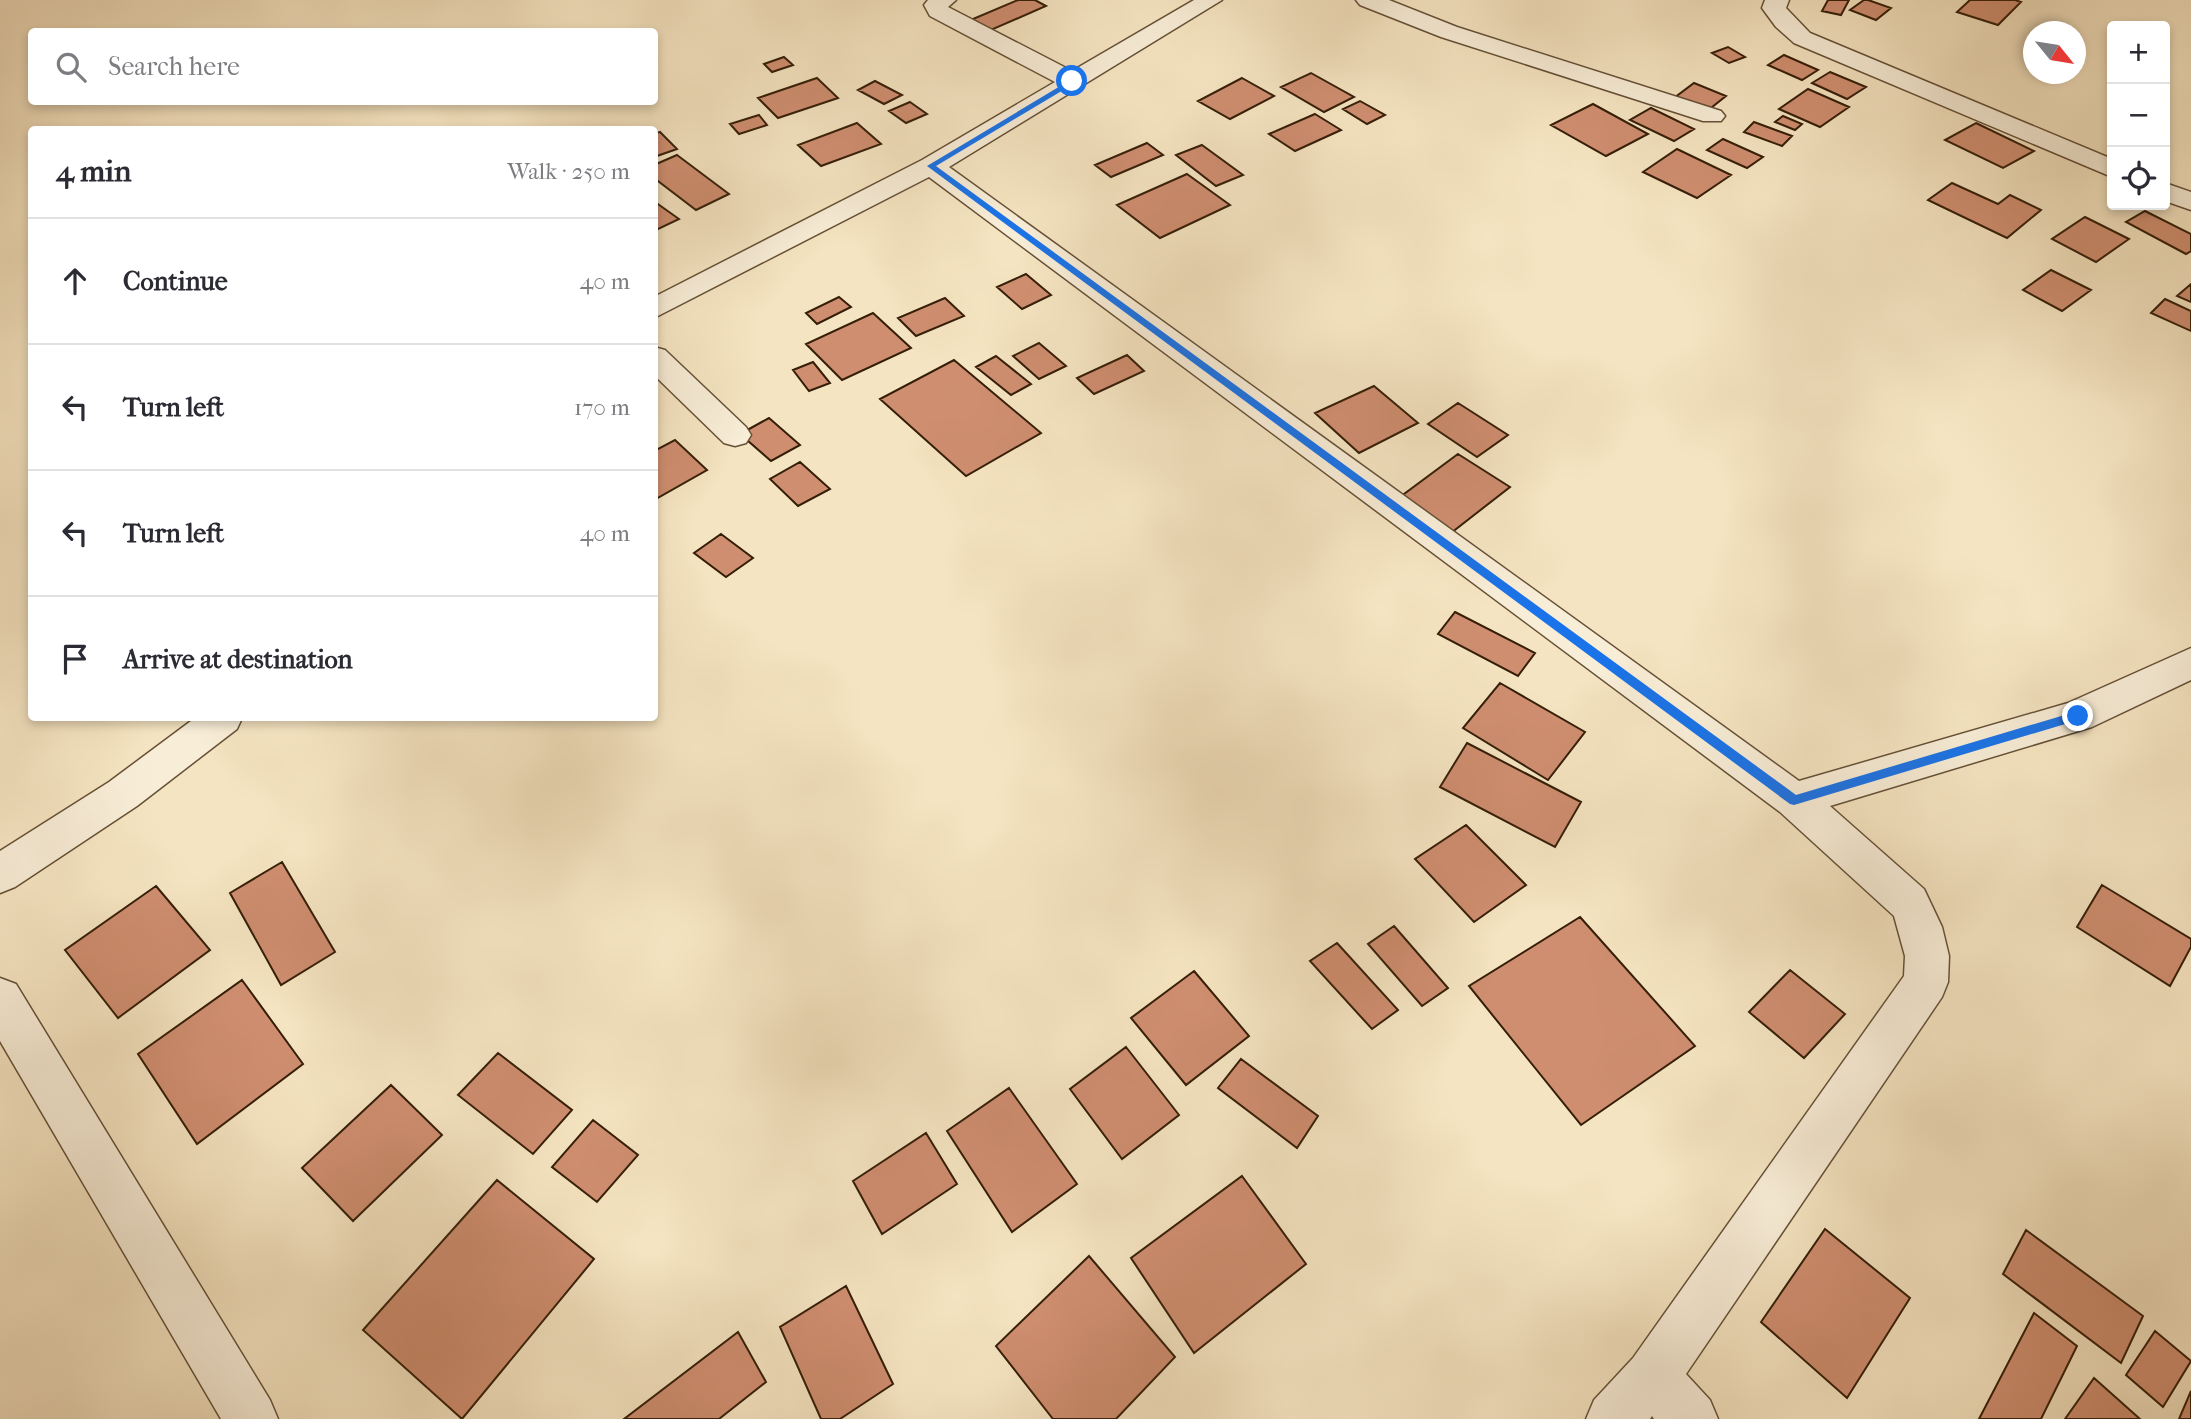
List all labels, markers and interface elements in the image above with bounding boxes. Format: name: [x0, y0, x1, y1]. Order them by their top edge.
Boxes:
north arrow: [2023, 21, 2086, 84]
map controls: [2107, 21, 2170, 210]
button: +: [2107, 21, 2170, 84]
search box: [28, 28, 658, 105]
icon: search: [52, 48, 90, 86]
text: Search here: [108, 51, 240, 82]
route start: [1056, 65, 1087, 96]
button: −: [2107, 84, 2170, 147]
button: locate: [2107, 147, 2170, 210]
text: 4 min: [56, 154, 131, 189]
text: Walk · 250 m: [507, 158, 630, 185]
icon: ahead: [56, 262, 94, 300]
text: Continue: [123, 266, 228, 297]
text: 40 m: [580, 268, 630, 295]
icon: left: [56, 388, 94, 426]
text: Turn left: [123, 392, 224, 423]
text: 170 m: [574, 394, 630, 421]
icon: left: [56, 514, 94, 552]
text: Turn left: [123, 518, 224, 549]
text: 40 m: [580, 520, 630, 547]
icon: arrive: [56, 640, 94, 678]
text: Arrive at destination: [123, 644, 353, 675]
route end: [2062, 700, 2093, 731]

